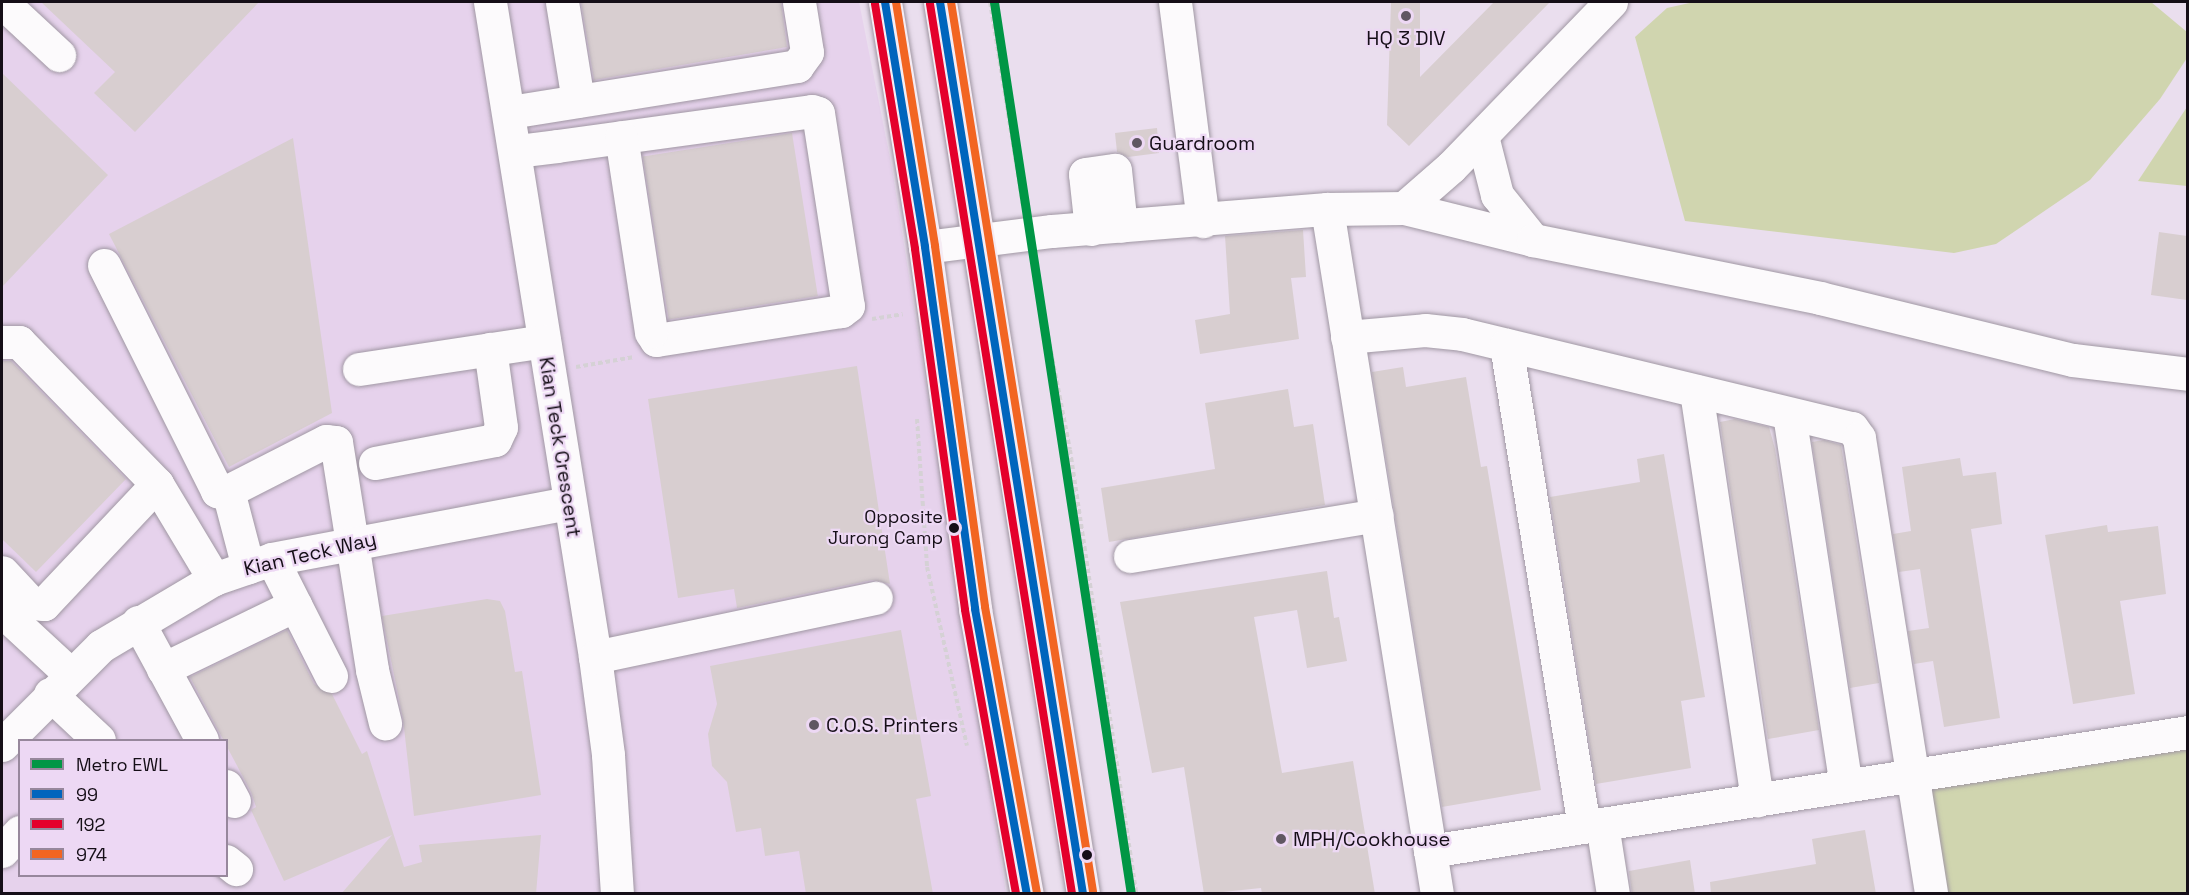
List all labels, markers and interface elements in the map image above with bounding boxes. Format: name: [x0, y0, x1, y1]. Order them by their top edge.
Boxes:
marker: HQ 3 DIV: [1399, 9, 1413, 23]
place label: HQ 3 DIV: [1366, 26, 1446, 50]
place label: Guardroom: [1149, 131, 1255, 155]
marker: Guardroom: [1130, 136, 1144, 150]
street label: Kian Teck Crescent: [534, 355, 586, 539]
place label: Opposite Jurong Camp: [828, 507, 943, 550]
marker: Opposite Jurong Camp: [948, 522, 960, 534]
street label: Kian Teck Way: [241, 527, 379, 581]
place label: C.O.S. Printers: [826, 713, 959, 737]
marker: C.O.S. Printers: [807, 718, 821, 732]
legend: [18, 739, 228, 877]
text: Metro EWL: [76, 753, 168, 776]
text: 99: [76, 783, 98, 806]
text: 192: [76, 813, 105, 836]
place label: MPH/Cookhouse: [1293, 827, 1450, 851]
marker: MPH/Cookhouse: [1274, 832, 1288, 846]
text: 974: [76, 843, 107, 866]
unlabelled marker: [1081, 849, 1093, 861]

